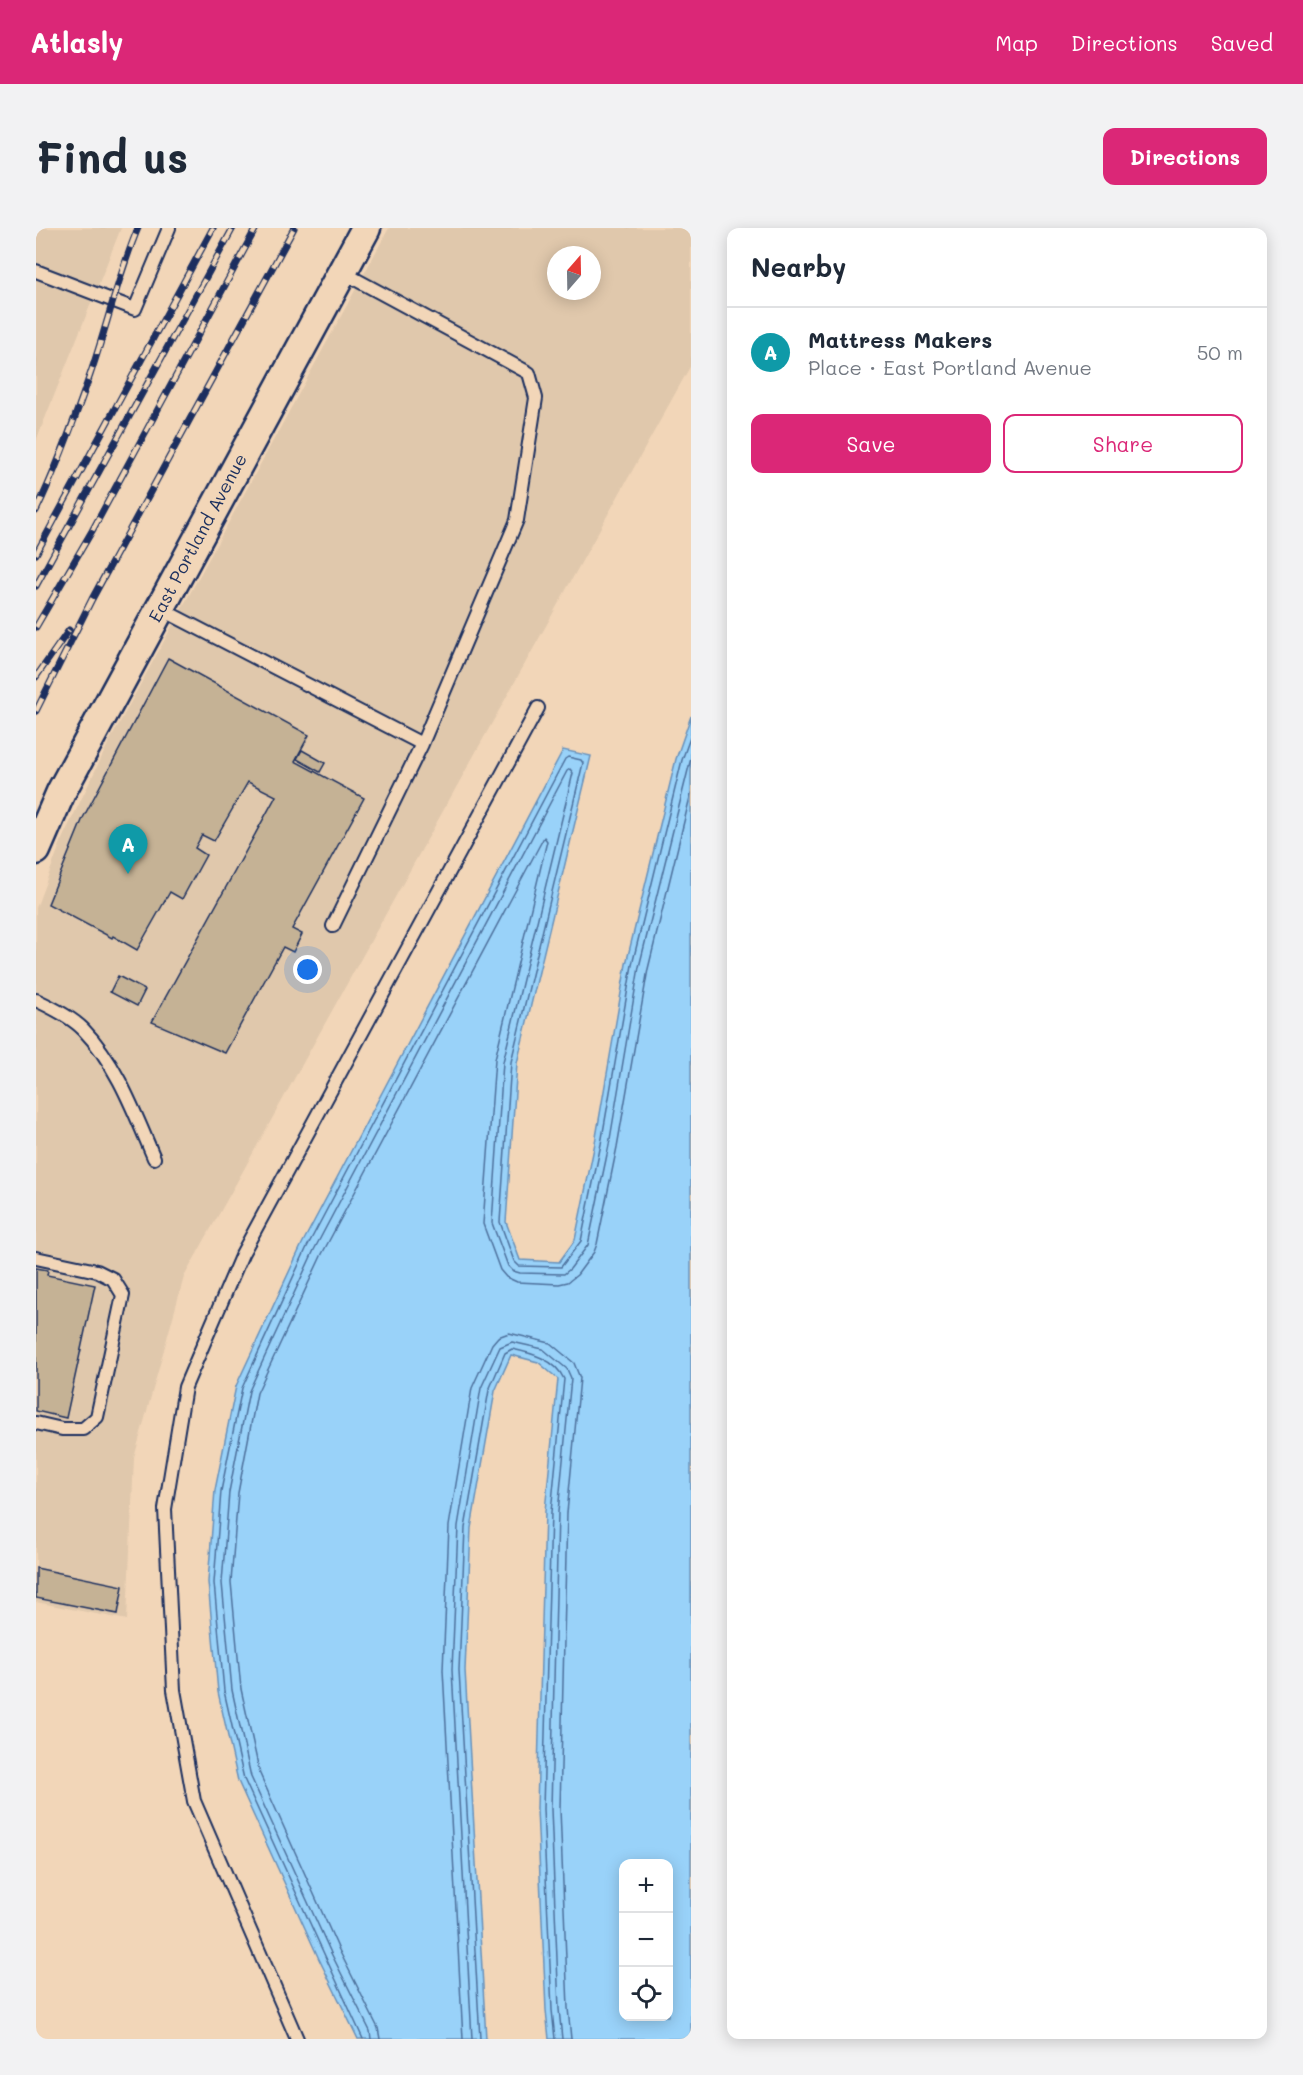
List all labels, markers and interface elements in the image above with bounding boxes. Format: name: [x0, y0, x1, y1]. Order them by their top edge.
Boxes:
text: Atlasly: [30, 24, 124, 60]
text: Map: [995, 29, 1038, 56]
text: Directions: [1071, 29, 1178, 56]
text: Saved: [1211, 29, 1273, 56]
button: Directions: [1103, 128, 1267, 185]
text: Find us: [36, 129, 188, 184]
north arrow: [547, 246, 601, 300]
text: Nearby: [751, 250, 846, 284]
text: Mattress Makers: [808, 325, 992, 354]
text: A: [764, 339, 777, 365]
text: 50 m: [1197, 339, 1243, 365]
text: Place · East Portland Avenue: [808, 354, 1092, 380]
button: Save: [751, 414, 991, 473]
button: Share: [1003, 414, 1243, 473]
street label: East Portland Avenue: [142, 449, 252, 626]
pin: A: [108, 824, 148, 874]
your location: [293, 955, 322, 984]
map controls: [619, 1859, 673, 2021]
button: +: [619, 1859, 673, 1913]
button: −: [619, 1913, 673, 1967]
button: locate: [619, 1967, 673, 2021]

